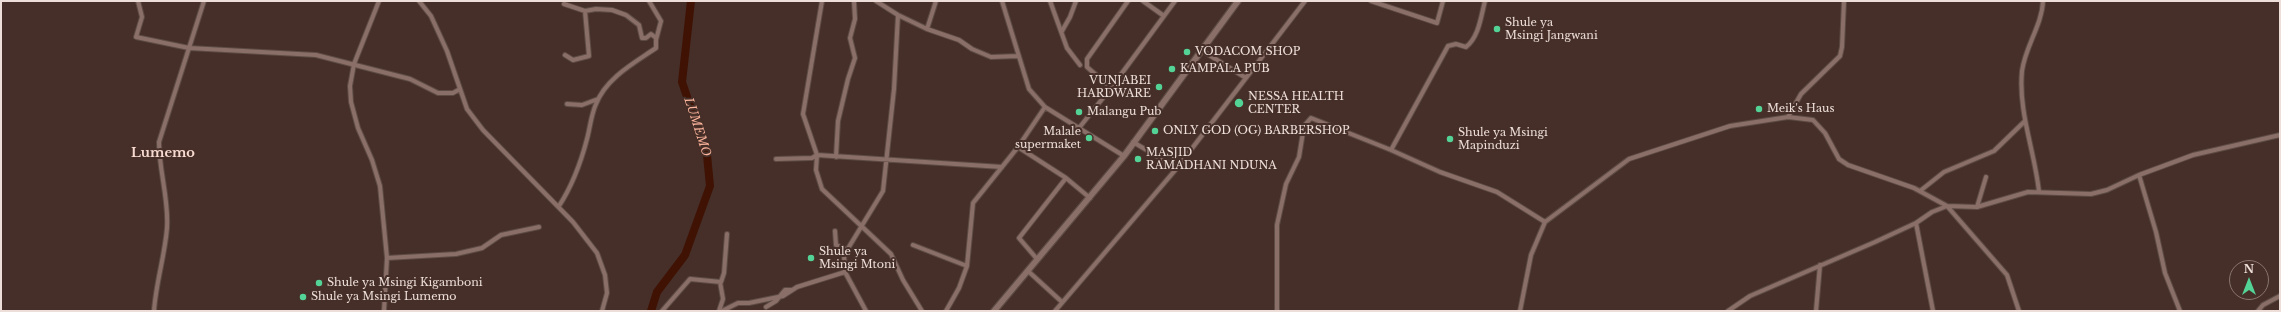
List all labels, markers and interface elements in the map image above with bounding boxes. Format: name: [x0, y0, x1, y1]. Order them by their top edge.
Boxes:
place label: Shule ya Msingi Jangwani: [1505, 16, 1598, 42]
marker: Shule ya Msingi Jangwani: [1492, 24, 1502, 34]
place label: VODACOM SHOP: [1195, 45, 1300, 59]
marker: VODACOM SHOP: [1182, 47, 1192, 57]
place label: KAMPALA PUB: [1180, 62, 1270, 76]
marker: KAMPALA PUB: [1167, 64, 1177, 74]
place label: VUNJABEI HARDWARE: [1077, 74, 1151, 100]
marker: VUNJABEI HARDWARE: [1154, 82, 1164, 92]
place label: NESSA HEALTH CENTER: [1248, 90, 1344, 116]
water label: LUMEMO: [681, 96, 713, 158]
marker: NESSA HEALTH CENTER: [1233, 97, 1245, 109]
place label: Meik's Haus: [1767, 102, 1834, 116]
marker: Meik's Haus: [1754, 104, 1764, 114]
place label: Malangu Pub: [1087, 105, 1162, 119]
marker: Malangu Pub: [1074, 107, 1084, 117]
place label: ONLY GOD (OG) BARBERSHOP: [1163, 124, 1350, 138]
place label: Malale supermaket: [1015, 125, 1081, 151]
marker: ONLY GOD (OG) BARBERSHOP: [1150, 126, 1160, 136]
place label: Shule ya Msingi Mapinduzi: [1458, 126, 1548, 152]
marker: Malale supermaket: [1084, 133, 1094, 143]
marker: Shule ya Msingi Mapinduzi: [1445, 134, 1455, 144]
district label: Lumemo: [131, 145, 195, 161]
place label: MASJID RAMADHANI NDUNA: [1146, 146, 1277, 172]
marker: MASJID RAMADHANI NDUNA: [1133, 154, 1143, 164]
place label: Shule ya Msingi Mtoni: [819, 245, 895, 271]
marker: Shule ya Msingi Mtoni: [806, 253, 816, 263]
north arrow: [2229, 260, 2269, 300]
text: N: [2244, 262, 2254, 276]
place label: Shule ya Msingi Kigamboni: [327, 276, 483, 290]
marker: Shule ya Msingi Kigamboni: [314, 278, 324, 288]
place label: Shule ya Msingi Lumemo: [311, 290, 456, 304]
marker: Shule ya Msingi Lumemo: [298, 292, 308, 302]

